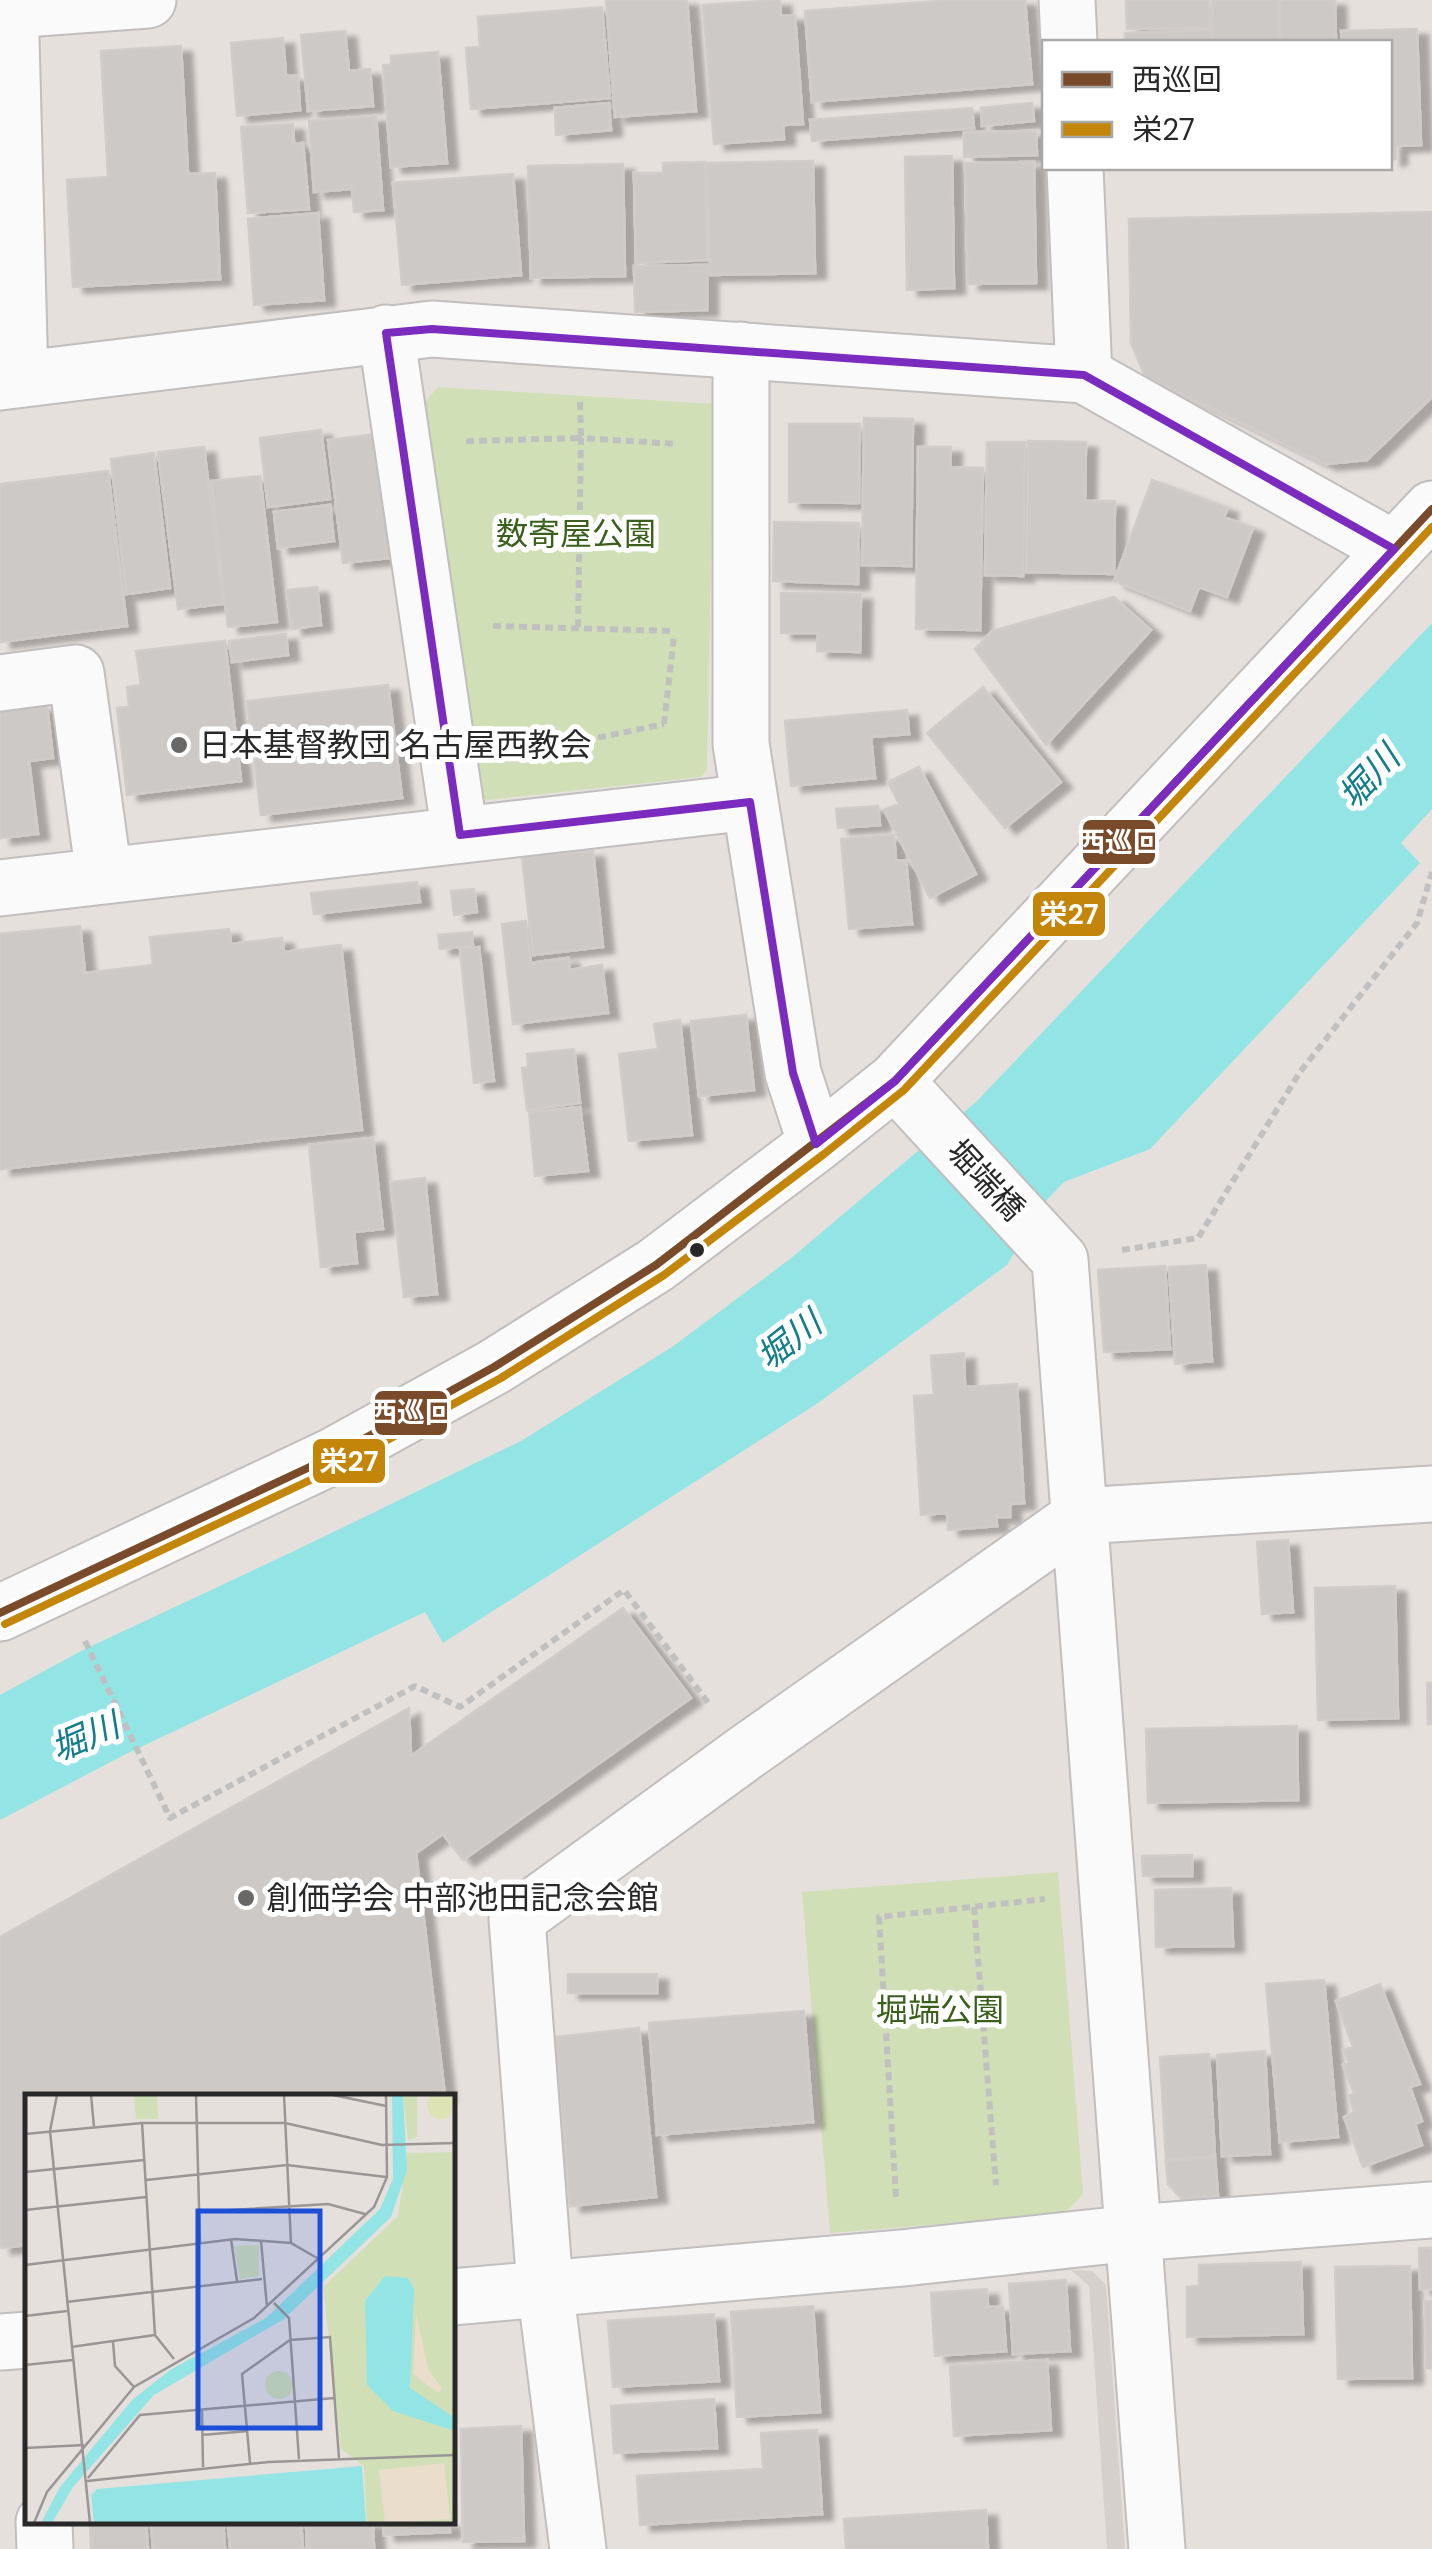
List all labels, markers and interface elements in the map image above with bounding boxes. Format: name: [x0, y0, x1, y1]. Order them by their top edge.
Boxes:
legend: [1042, 40, 1392, 170]
text: 西巡回: [1132, 60, 1222, 99]
text: 栄27: [1132, 110, 1195, 149]
park label: 数寄屋公園: [496, 513, 656, 555]
place label: 日本基督教団 名古屋西教会: [199, 724, 592, 766]
water label: 堀川: [1328, 733, 1412, 818]
marker: 日本基督教団 名古屋西教会: [168, 734, 190, 756]
line badge: 西巡回: [1081, 818, 1157, 866]
text: 西巡回: [1077, 824, 1161, 861]
line badge: 栄27: [1031, 890, 1107, 938]
text: 栄27: [1040, 896, 1099, 933]
street label: 堀端橋: [938, 1131, 1034, 1229]
unlabelled marker: [687, 1240, 707, 1260]
water label: 堀川: [747, 1298, 834, 1380]
line badge: 西巡回: [373, 1389, 449, 1437]
text: 西巡回: [369, 1394, 453, 1431]
line badge: 栄27: [311, 1437, 387, 1485]
text: 栄27: [320, 1443, 379, 1480]
water label: 堀川: [44, 1701, 130, 1772]
place label: 創価学会 中部池田記念会館: [266, 1877, 659, 1919]
marker: 創価学会 中部池田記念会館: [235, 1887, 257, 1909]
park label: 堀端公園: [876, 1989, 1004, 2031]
inset map: [25, 2094, 455, 2524]

